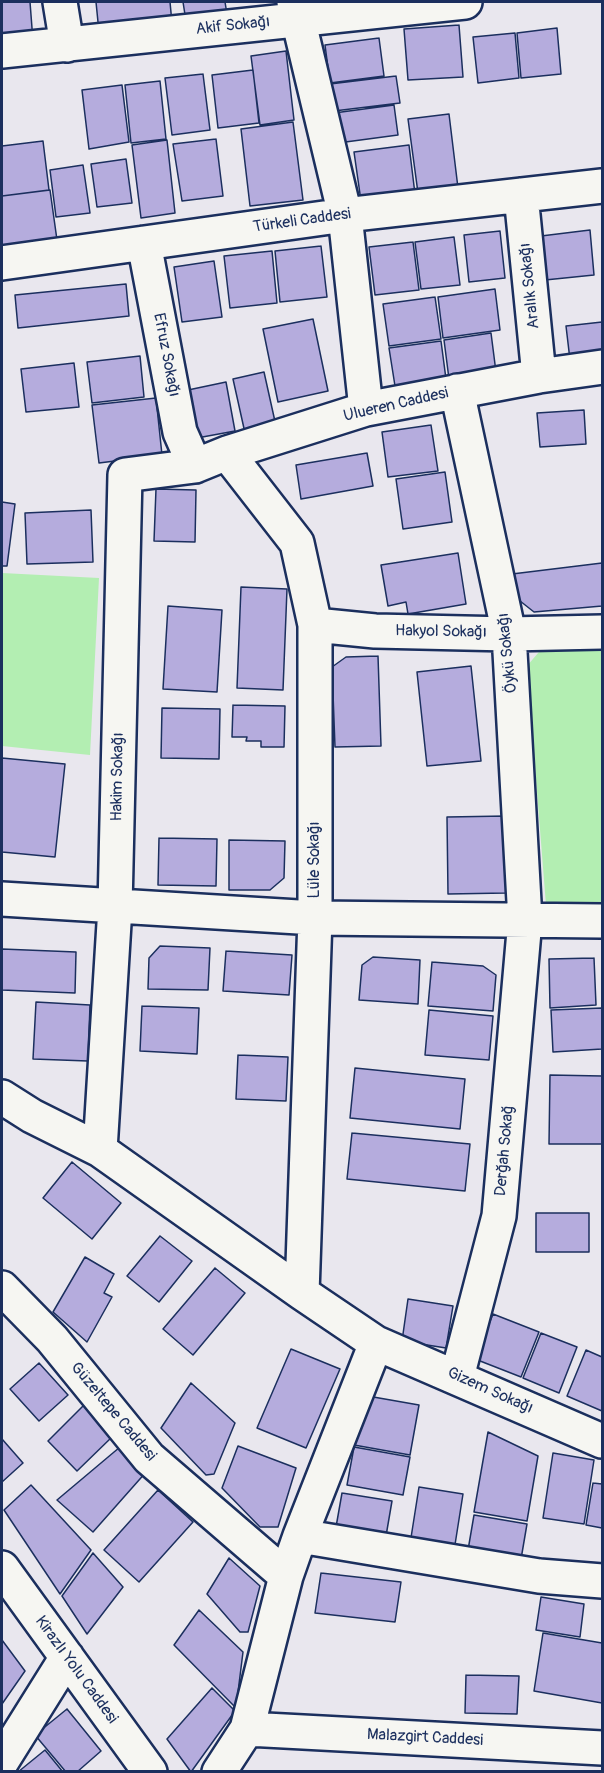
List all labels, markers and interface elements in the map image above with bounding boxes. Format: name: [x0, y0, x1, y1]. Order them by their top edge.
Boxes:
street label: Akif Sokağı: [195, 13, 271, 39]
street label: Türkeli Caddesi: [252, 205, 352, 237]
street label: Aralık Sokağı: [516, 242, 544, 330]
street label: Efruz Sokağı: [148, 311, 184, 399]
street label: Ulueren Caddesi: [342, 384, 450, 426]
street label: Öykü Sokağı: [494, 612, 522, 694]
street label: Hakyol Sokağı: [395, 622, 487, 642]
street label: Hakim Sokağı: [108, 732, 128, 822]
street label: Lüle Sokağı: [305, 821, 325, 899]
street label: Derğah Sokağ: [491, 1105, 519, 1197]
street label: Güzeltepe Caddesi: [66, 1359, 160, 1465]
street label: Gizem Sokağı: [444, 1364, 536, 1418]
street label: Kirazlı Yolu Caddesi: [31, 1612, 121, 1728]
street label: Malazgirt Caddesi: [367, 1725, 483, 1751]

